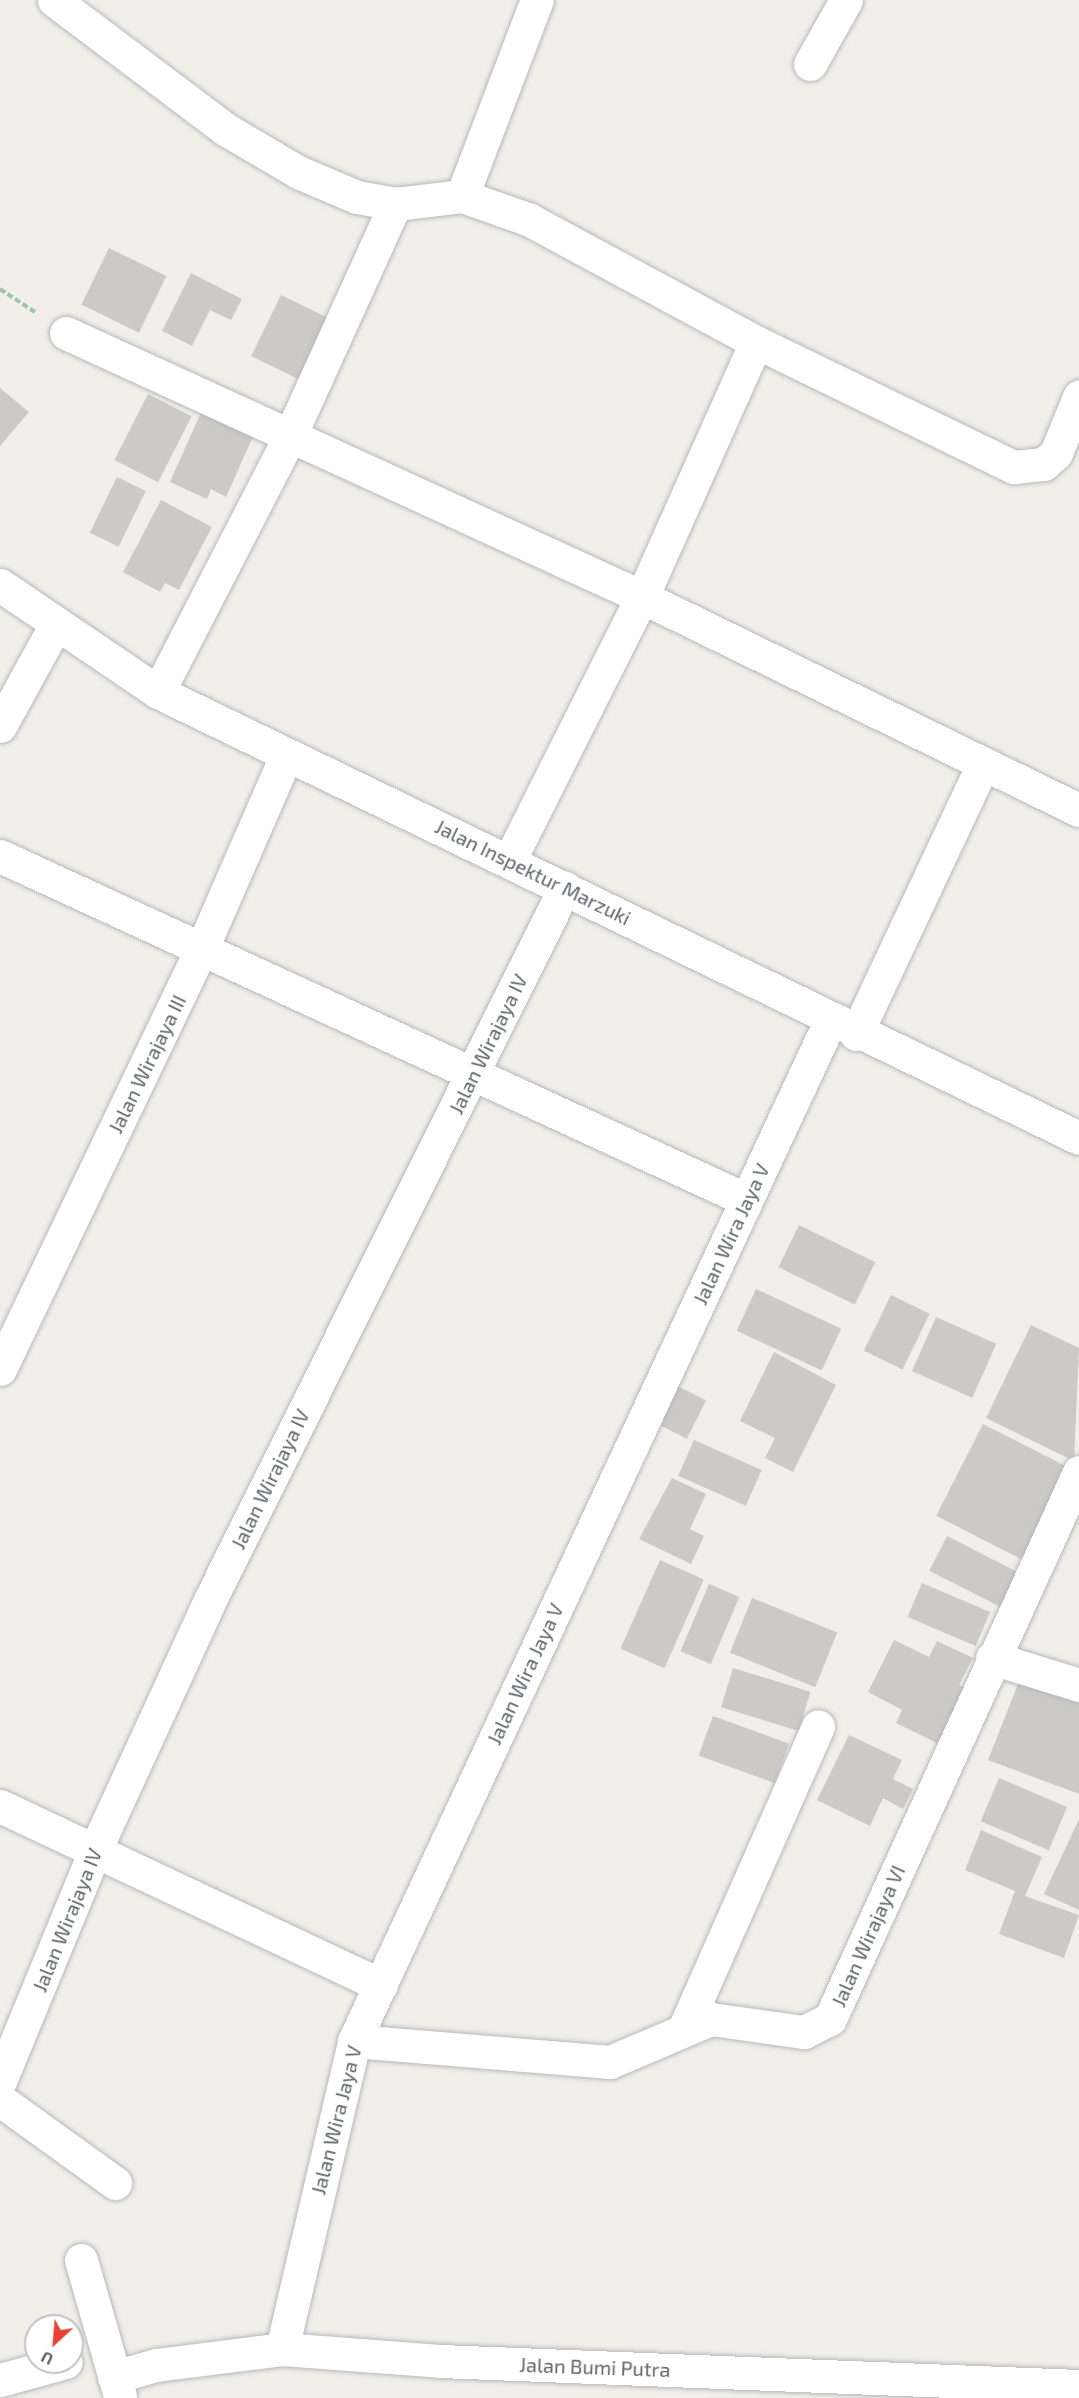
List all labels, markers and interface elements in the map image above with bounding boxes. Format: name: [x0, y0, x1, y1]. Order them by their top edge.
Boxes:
street label: Jalan Inspektur Marzuki: [431, 814, 635, 930]
street label: Jalan Wirajaya IV: [444, 970, 532, 1118]
street label: Jalan Wirajaya III: [103, 991, 191, 1137]
street label: Jalan Wira Jaya V: [688, 1159, 774, 1309]
street label: Jalan Wirajaya IV: [226, 1405, 314, 1553]
street label: Jalan Wira Jaya V: [482, 1599, 568, 1749]
street label: Jalan Wirajaya IV: [27, 1845, 107, 1995]
street label: Jalan Wirajaya VI: [826, 1861, 910, 2011]
street label: Jalan Wira Jaya V: [306, 2042, 366, 2198]
north arrow: [24, 2314, 84, 2374]
text: U: [38, 2348, 56, 2370]
street label: Jalan Bumi Putra: [519, 2352, 671, 2382]

